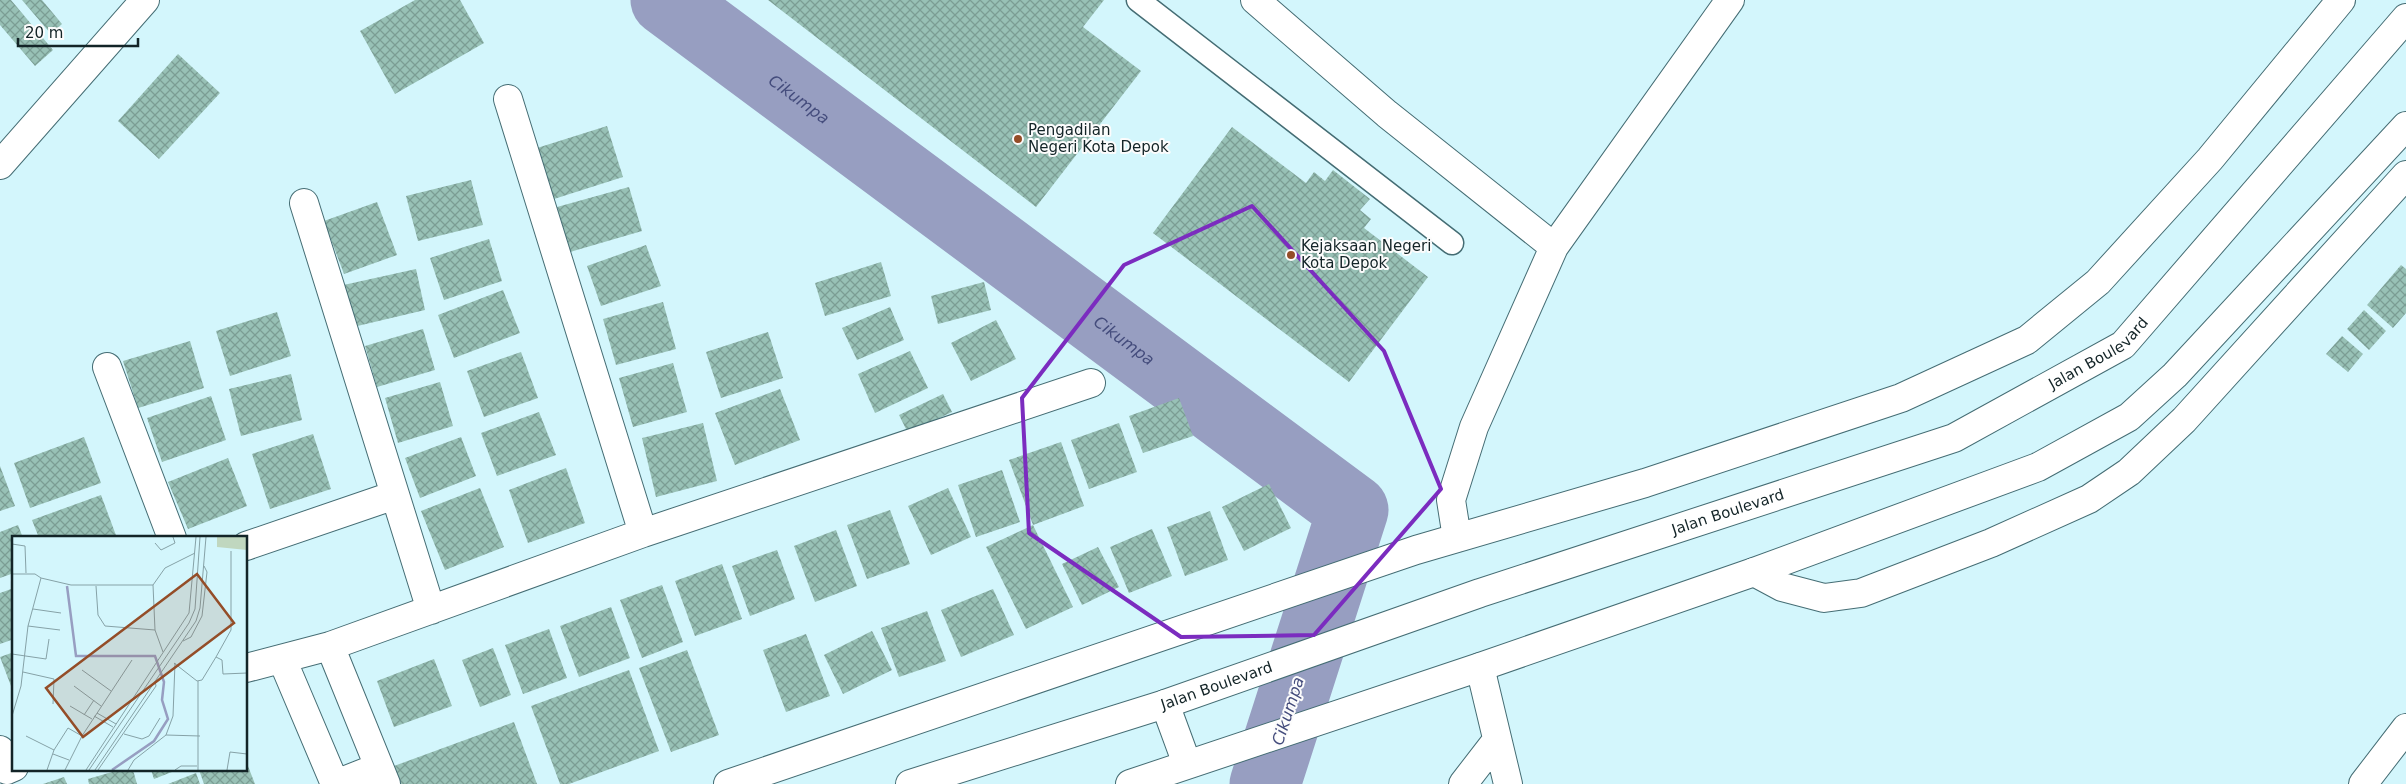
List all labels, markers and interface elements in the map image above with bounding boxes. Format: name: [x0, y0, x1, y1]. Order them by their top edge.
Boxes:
scale bar: [18, 15, 138, 47]
text: 20 m: [25, 24, 63, 42]
water label: Cikumpa: [765, 70, 833, 128]
place label: Pengadilan Negeri Kota Depok: [1028, 121, 1169, 156]
marker: Pengadilan Negeri Kota Depok: [1012, 133, 1024, 145]
place label: Kejaksaan Negeri Kota Depok: [1301, 237, 1431, 272]
marker: Kejaksaan Negeri Kota Depok: [1285, 249, 1297, 261]
water label: Cikumpa: [1090, 312, 1158, 369]
street label: Jalan Boulevard: [2045, 314, 2152, 394]
street label: Jalan Boulevard: [1668, 485, 1786, 539]
inset map: [12, 536, 248, 772]
street label: Jalan Boulevard: [1158, 658, 1275, 714]
water label: Cikumpa: [1268, 675, 1308, 747]

